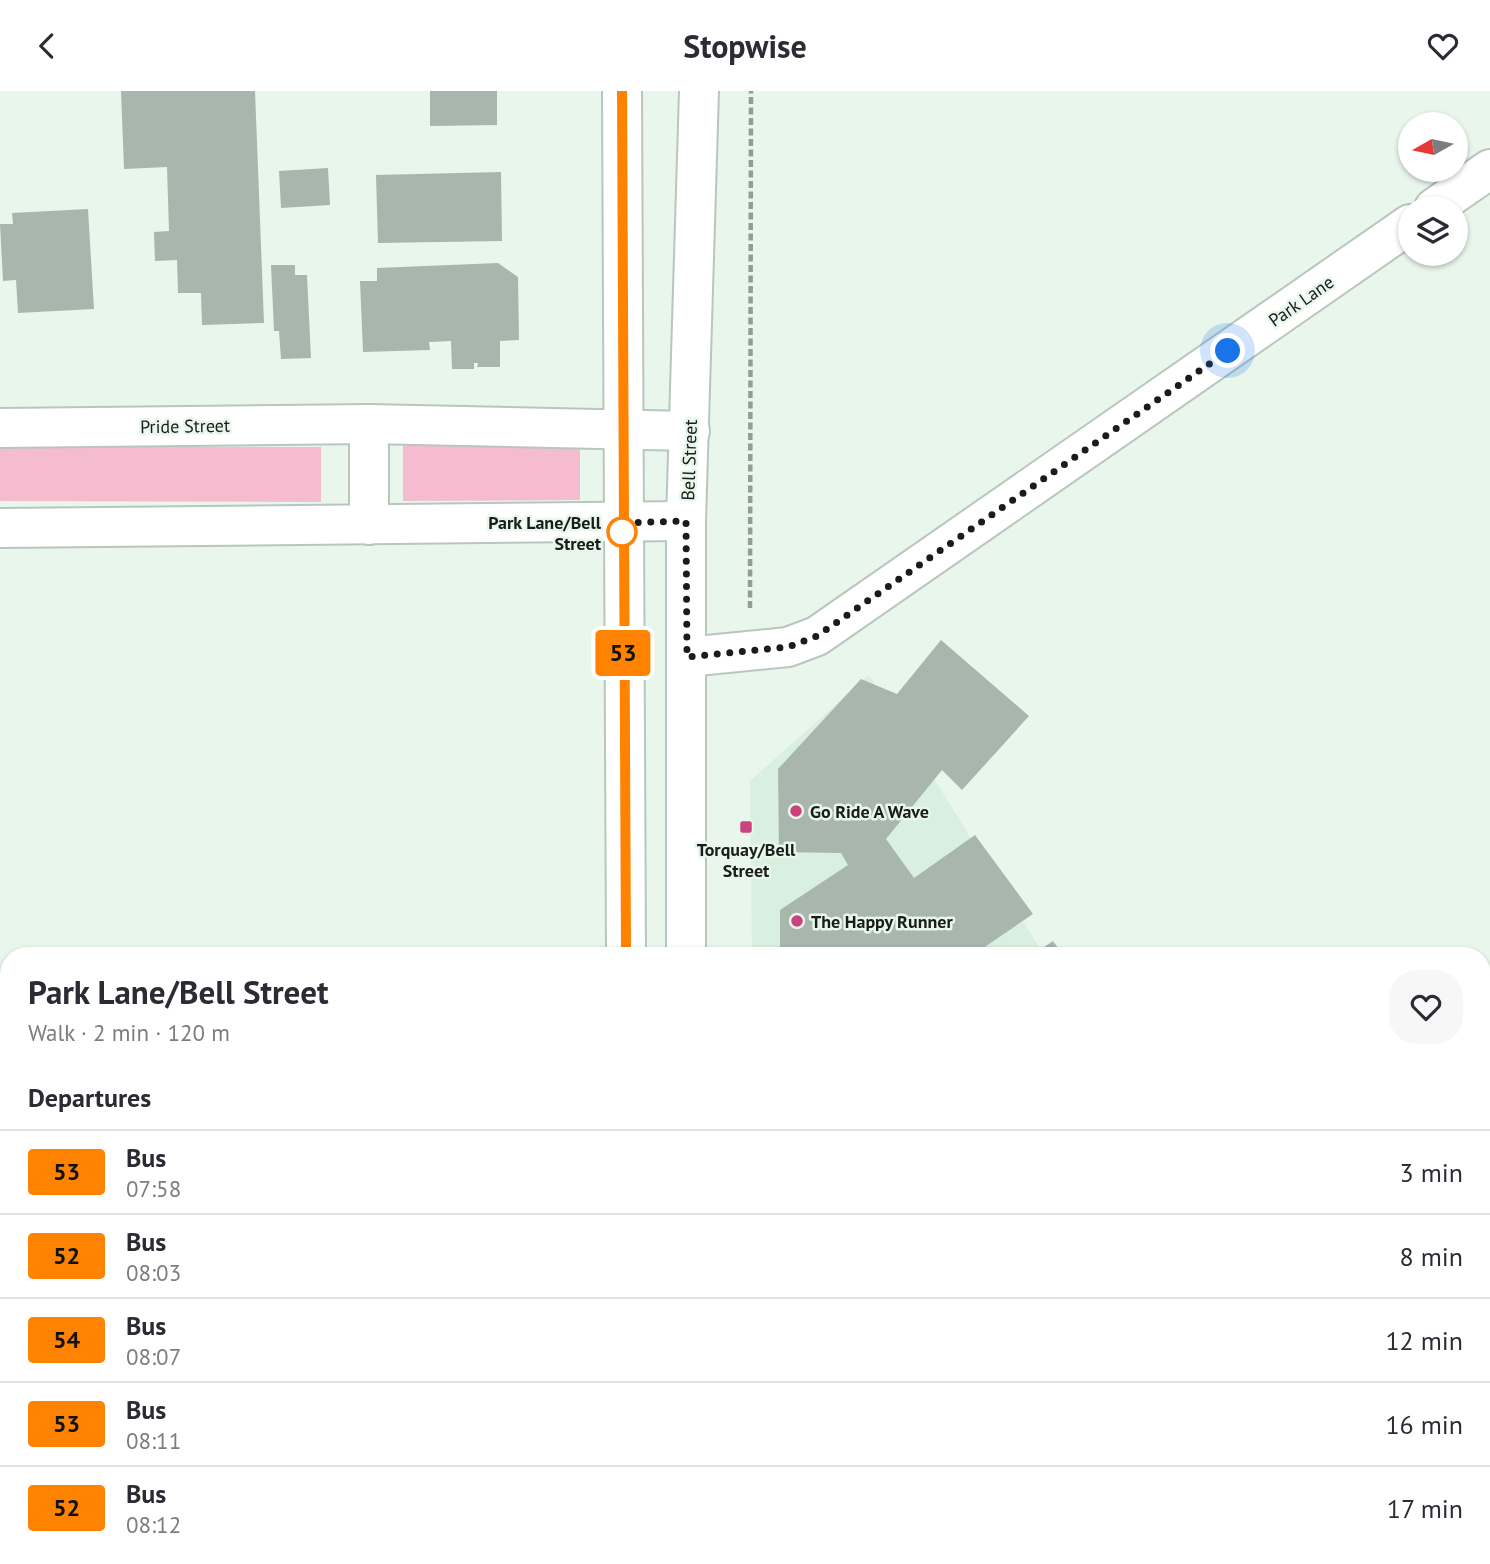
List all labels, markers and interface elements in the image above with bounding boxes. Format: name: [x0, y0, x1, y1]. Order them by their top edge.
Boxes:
text: Stopwise: [683, 25, 807, 67]
icon: back: [28, 27, 66, 65]
icon: heart: [1424, 27, 1462, 65]
north arrow: [1398, 112, 1468, 182]
map controls: [1398, 112, 1468, 266]
button: layers: [1398, 196, 1468, 266]
street label: Park Lane: [1264, 270, 1338, 332]
your location: [1210, 333, 1245, 368]
street label: Pride Street: [140, 414, 230, 438]
street label: Bell Street: [676, 419, 702, 501]
place label: Park Lane/Bell Street: [488, 511, 602, 555]
marker: Park Lane/Bell Street: [607, 517, 637, 547]
line badge: 53: [592, 630, 654, 676]
text: 53: [609, 637, 637, 668]
place label: Go Ride A Wave: [810, 800, 929, 823]
marker: Go Ride A Wave: [788, 803, 804, 819]
marker: Torquay/Bell Street: [738, 819, 754, 835]
place label: Torquay/Bell Street: [697, 838, 796, 882]
place label: The Happy Runner: [811, 910, 953, 933]
marker: The Happy Runner: [789, 913, 805, 929]
text: Park Lane/Bell Street: [28, 970, 328, 1013]
button: heart: [1389, 970, 1463, 1044]
text: Walk · 2 min · 120 m: [28, 1018, 230, 1047]
text: Departures: [28, 1081, 151, 1114]
text: Bus: [126, 1141, 166, 1174]
text: 53: [53, 1156, 80, 1187]
text: 3 min: [1400, 1156, 1463, 1189]
text: 07:58: [126, 1174, 181, 1203]
text: Bus: [126, 1225, 166, 1258]
text: 52: [53, 1240, 80, 1271]
text: 8 min: [1400, 1240, 1463, 1273]
text: 08:03: [126, 1258, 181, 1287]
text: Bus: [126, 1309, 166, 1342]
text: 54: [53, 1324, 80, 1355]
text: 12 min: [1385, 1324, 1463, 1357]
text: 08:07: [126, 1342, 181, 1371]
text: Bus: [126, 1393, 166, 1426]
text: 53: [53, 1408, 80, 1439]
text: 16 min: [1385, 1408, 1463, 1441]
text: 08:11: [126, 1426, 181, 1455]
text: Bus: [126, 1477, 166, 1510]
text: 52: [53, 1492, 80, 1523]
text: 17 min: [1387, 1492, 1463, 1525]
text: 08:12: [126, 1510, 181, 1539]

